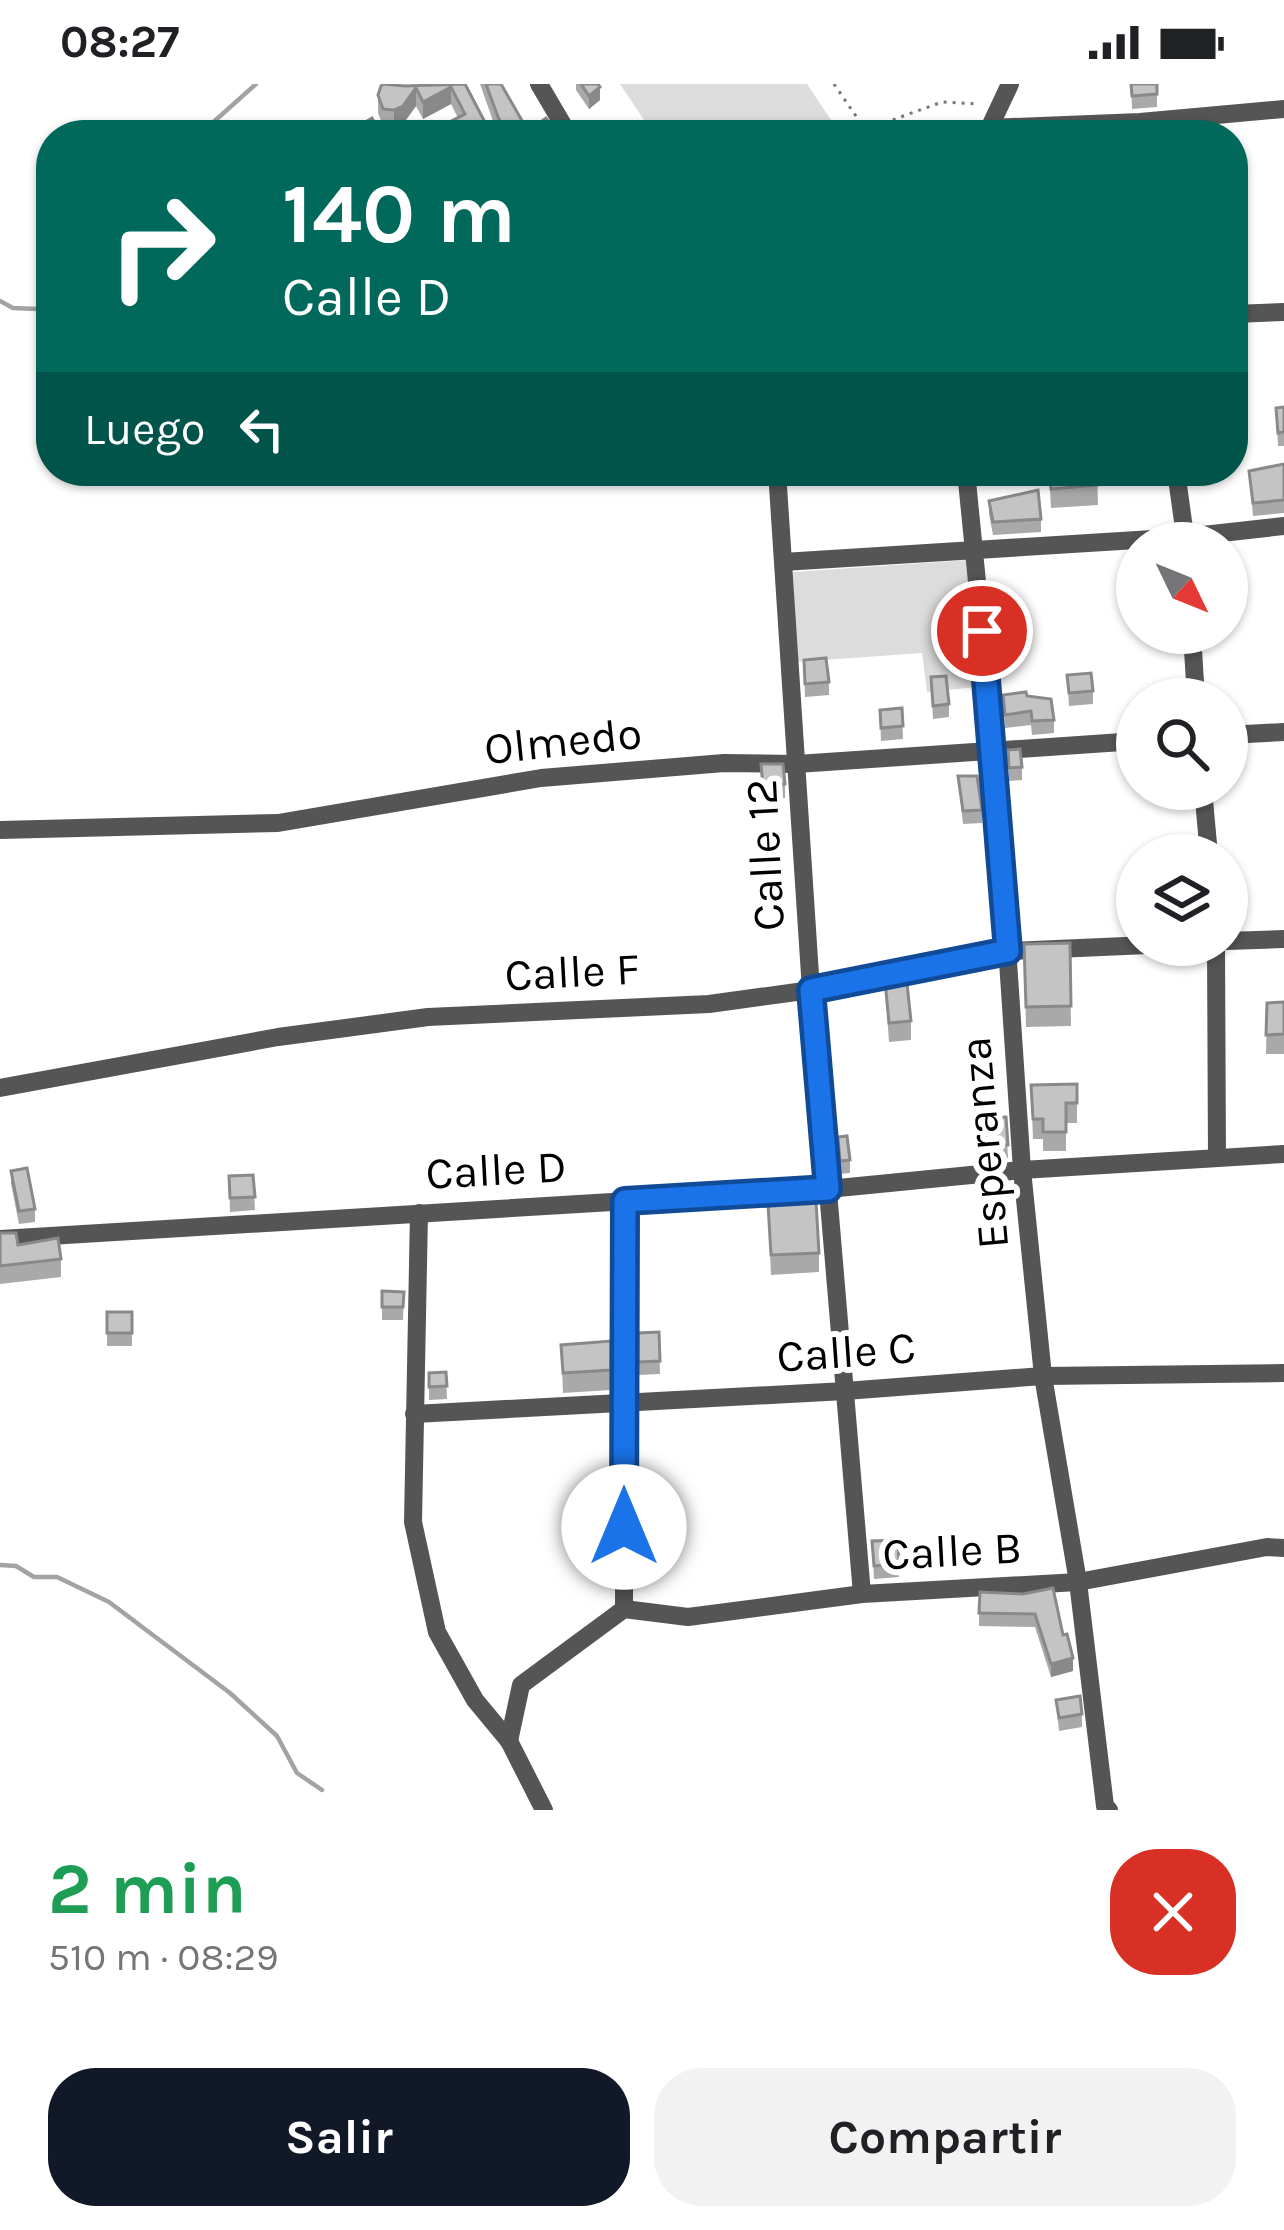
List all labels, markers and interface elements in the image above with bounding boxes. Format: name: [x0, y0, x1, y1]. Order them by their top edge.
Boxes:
text: 08:27: [60, 16, 179, 68]
text: 140 m: [282, 165, 516, 263]
icon: right: [84, 168, 240, 324]
text: Calle D: [282, 265, 451, 329]
icon: left: [229, 396, 295, 462]
text: Luego: [84, 403, 205, 455]
north arrow: [1116, 522, 1248, 654]
map controls: [1116, 522, 1248, 966]
pin: [931, 580, 1033, 682]
icon: arrive: [949, 598, 1015, 664]
button: search: [1116, 678, 1248, 810]
street label: Olmedo: [482, 707, 644, 775]
street label: Calle 12: [735, 778, 795, 932]
button: layers: [1116, 834, 1248, 966]
street label: Calle F: [503, 943, 641, 1001]
street label: Esperanza: [949, 1035, 1019, 1251]
street label: Calle D: [424, 1140, 568, 1200]
street label: Calle C: [775, 1321, 917, 1383]
position arrow: [561, 1464, 687, 1590]
street label: Calle B: [881, 1521, 1023, 1581]
text: 2 min: [48, 1847, 247, 1931]
button: close: [1110, 1849, 1236, 1975]
text: 510 m · 08:29: [48, 1934, 279, 1980]
button: Salir: [48, 2068, 630, 2206]
button: Compartir: [654, 2068, 1236, 2206]

